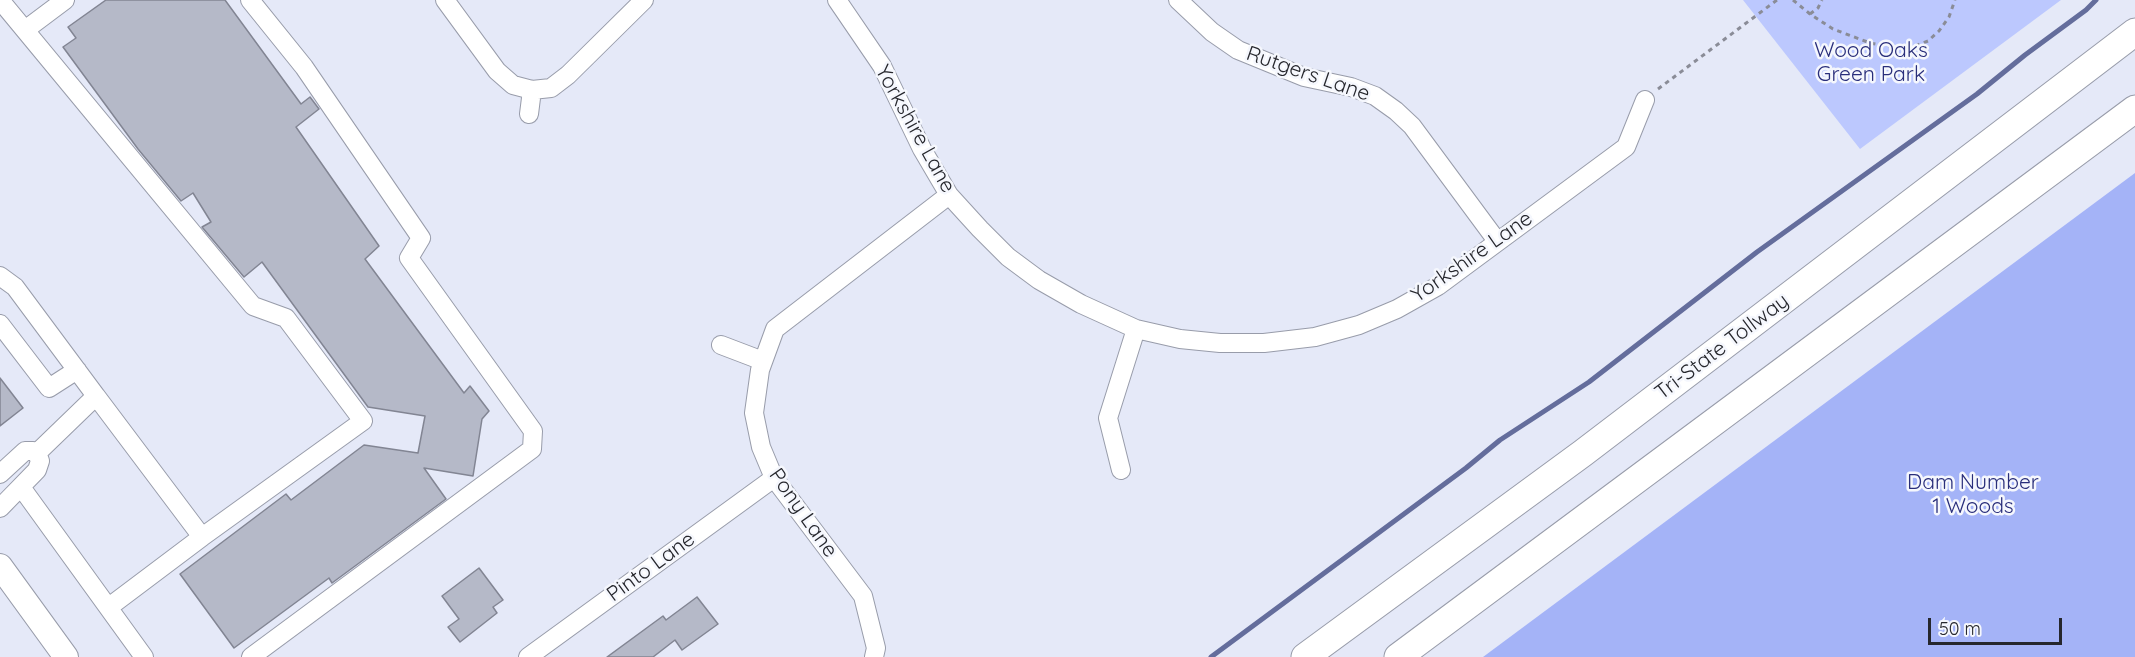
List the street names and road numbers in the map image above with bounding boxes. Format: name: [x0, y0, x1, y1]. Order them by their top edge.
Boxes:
street label: Rutgers Lane: [1243, 41, 1373, 107]
street label: Yorkshire Lane: [870, 61, 960, 197]
street label: Yorkshire Lane: [1407, 206, 1537, 308]
street label: Tri-State Tollway: [1650, 288, 1794, 406]
street label: Pony Lane: [763, 464, 843, 562]
street label: Pinto Lane: [602, 527, 700, 607]

